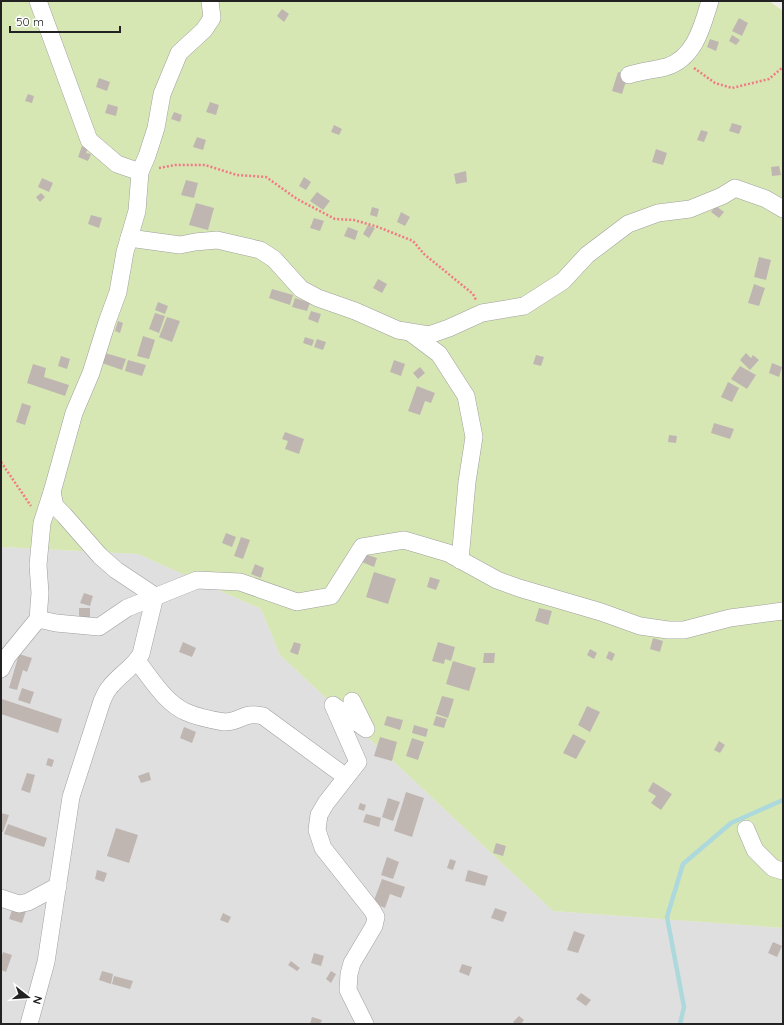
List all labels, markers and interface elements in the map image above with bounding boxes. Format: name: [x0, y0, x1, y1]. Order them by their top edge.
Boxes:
scale bar: [10, 8, 120, 34]
text: 50 m: [16, 14, 44, 29]
north arrow: [8, 977, 48, 1017]
text: N: [30, 994, 45, 1006]

